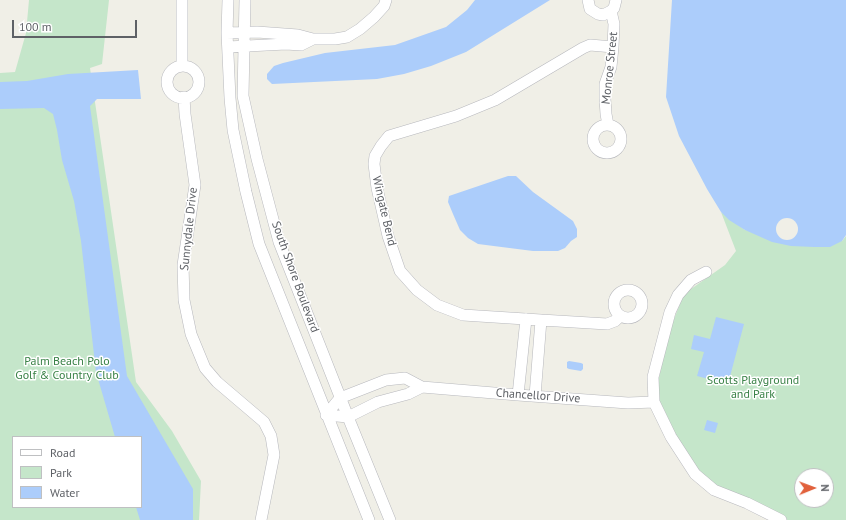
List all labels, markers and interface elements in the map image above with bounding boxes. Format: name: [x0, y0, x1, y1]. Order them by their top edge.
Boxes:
scale bar: [14, 12, 139, 38]
text: 100 m: [19, 19, 52, 34]
street label: Monroe Street: [599, 31, 621, 105]
street label: Wingate Bend: [369, 175, 399, 247]
street label: Sunnydale Drive: [177, 187, 201, 271]
street label: South Shore Boulevard: [268, 219, 322, 335]
park label: Palm Beach Polo Golf & Country Club: [15, 355, 119, 383]
park label: Scotts Playground and Park: [707, 374, 799, 402]
street label: Chancellor Drive: [495, 386, 581, 406]
legend: [12, 436, 142, 508]
text: Road: [50, 445, 75, 460]
text: Park: [50, 465, 72, 480]
north arrow: [794, 468, 834, 508]
text: N: [818, 484, 832, 492]
text: Water: [50, 485, 80, 500]

